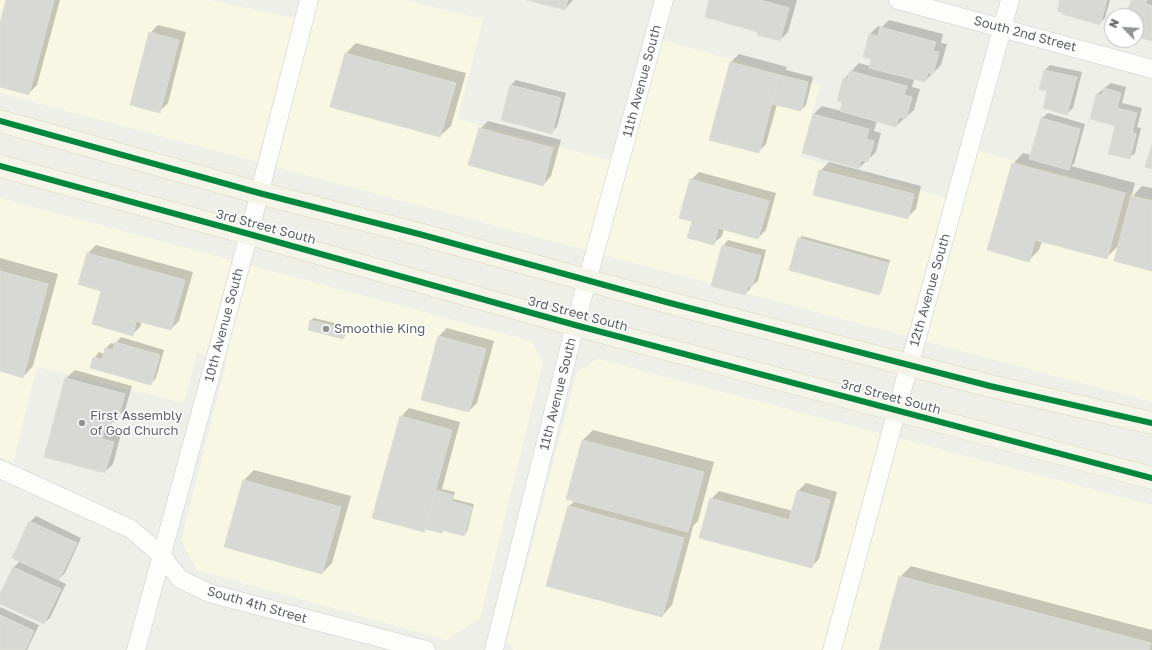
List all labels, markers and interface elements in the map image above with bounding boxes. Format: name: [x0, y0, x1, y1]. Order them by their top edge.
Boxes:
north arrow: [1104, 8, 1144, 48]
street label: South 2nd Street: [972, 13, 1078, 55]
text: N: [1106, 17, 1121, 30]
street label: 11th Avenue South: [620, 23, 664, 139]
street label: 3rd Street South: [214, 206, 318, 248]
street label: 12th Avenue South: [906, 232, 954, 348]
street label: 10th Avenue South: [201, 266, 247, 384]
street label: 3rd Street South: [526, 293, 630, 335]
place label: Smoothie King: [334, 321, 425, 337]
marker: Smoothie King: [321, 324, 331, 334]
street label: 11th Avenue South: [536, 336, 580, 452]
street label: 3rd Street South: [839, 376, 943, 418]
place label: First Assembly of God Church: [90, 408, 182, 439]
marker: First Assembly of God Church: [77, 418, 87, 428]
street label: South 4th Street: [205, 583, 309, 627]

